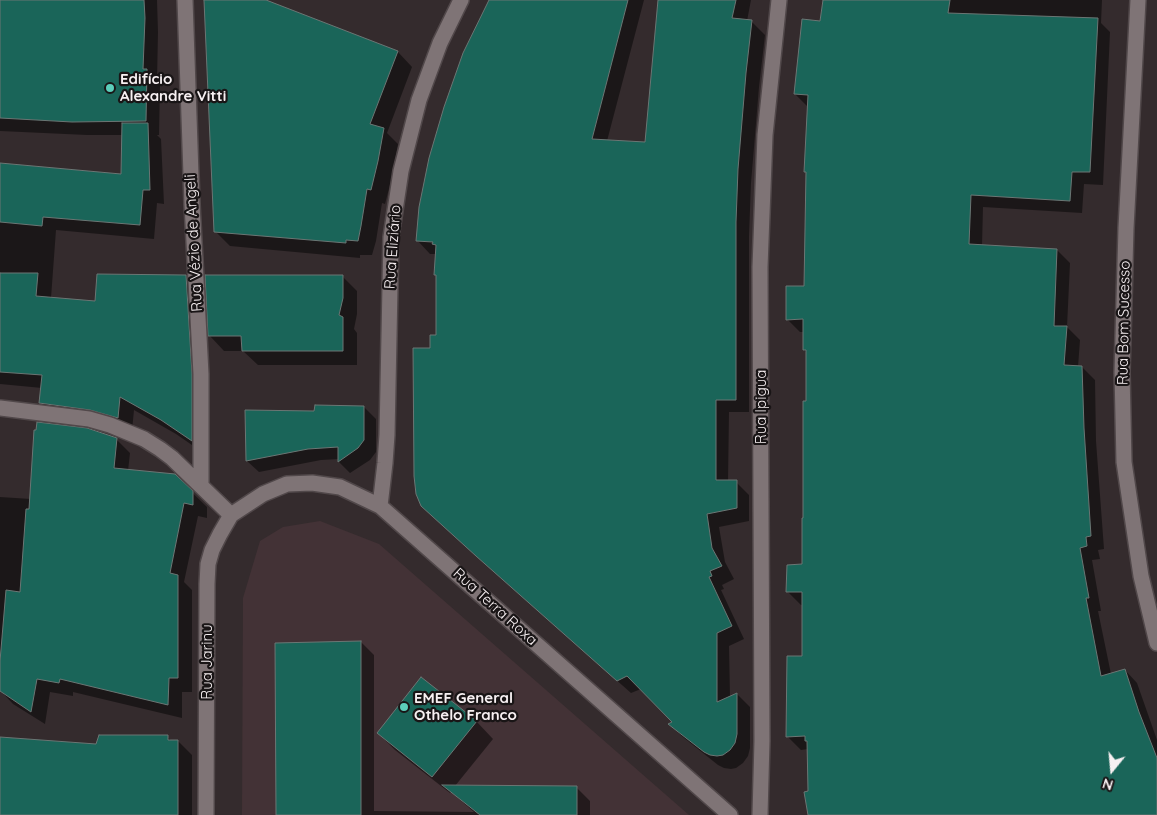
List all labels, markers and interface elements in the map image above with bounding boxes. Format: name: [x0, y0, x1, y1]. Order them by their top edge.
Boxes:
place label: Edifício Alexandre Vitti: [120, 70, 226, 105]
marker: Edifício Alexandre Vitti: [104, 82, 116, 94]
street label: Rua Vézio de Angeli: [181, 174, 207, 312]
street label: Rua Eliziário: [381, 204, 405, 290]
street label: Rua Bom Sucesso: [1114, 261, 1134, 385]
street label: Rua Ipigua: [752, 370, 770, 444]
street label: Rua Terra Roxa: [449, 564, 541, 650]
street label: Rua Jarinu: [198, 624, 216, 700]
place label: EMEF General Othelo Franco: [414, 689, 517, 724]
marker: EMEF General Othelo Franco: [398, 701, 410, 713]
north arrow: [1087, 745, 1137, 795]
text: N: [1100, 774, 1115, 794]

